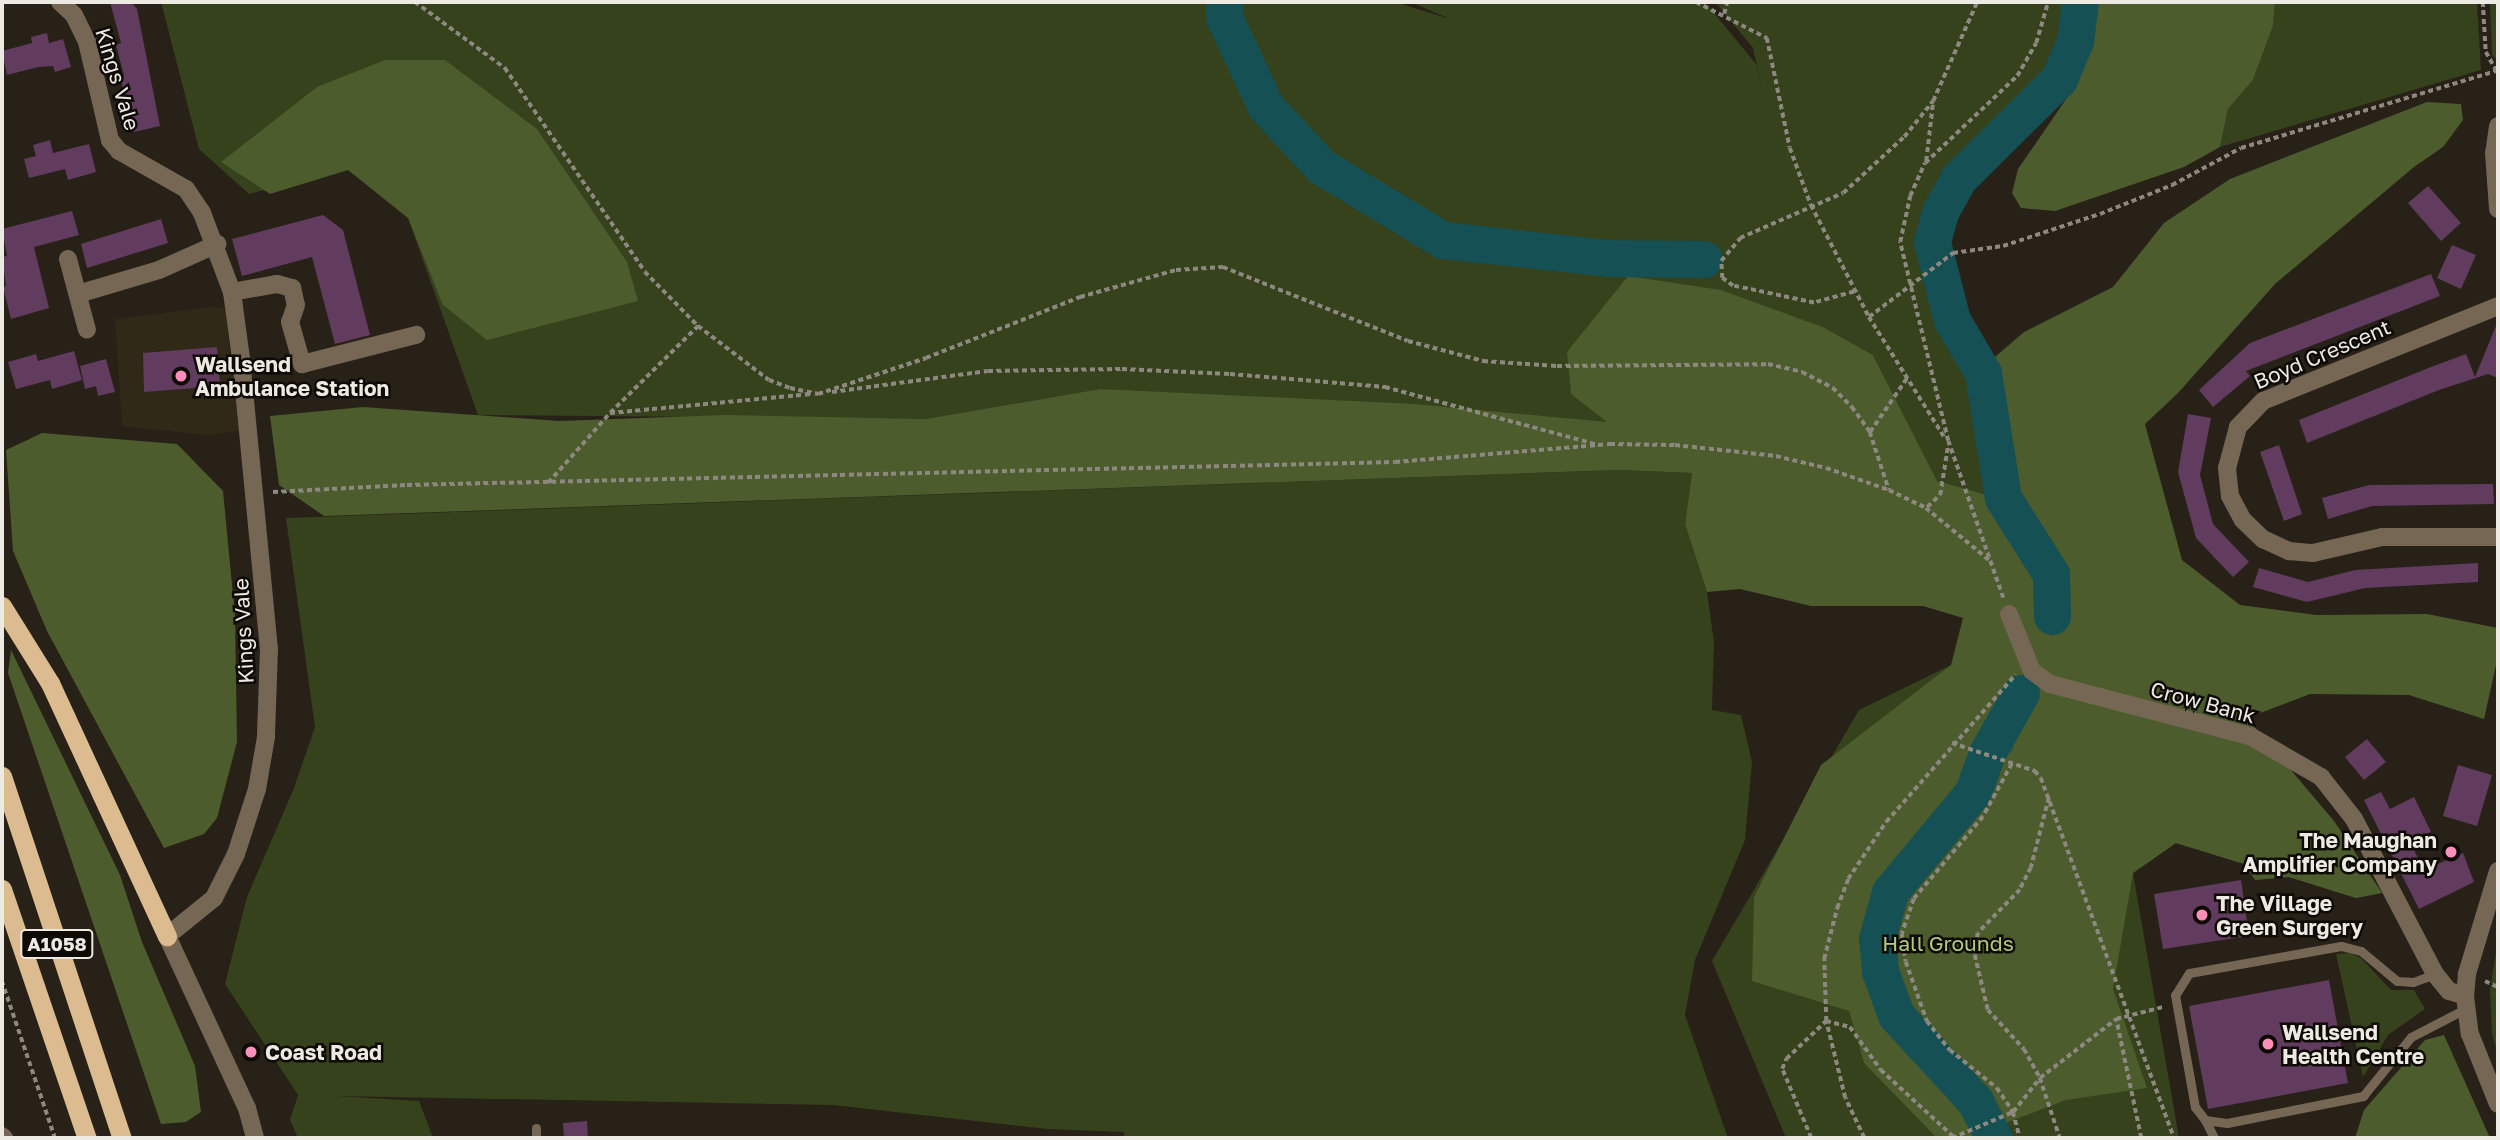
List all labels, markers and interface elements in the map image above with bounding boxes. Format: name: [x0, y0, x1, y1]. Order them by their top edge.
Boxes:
street label: Kings Vale: [90, 25, 146, 133]
street label: Boyd Crescent: [2250, 314, 2394, 394]
place label: Wallsend Ambulance Station: [195, 351, 389, 401]
marker: Wallsend Ambulance Station: [173, 368, 189, 384]
street label: Kings Vale: [228, 578, 258, 684]
street label: Crow Bank: [2148, 676, 2258, 728]
place label: The Maughan Amplifier Company: [2243, 827, 2437, 877]
marker: The Maughan Amplifier Company: [2443, 844, 2459, 860]
place label: The Village Green Surgery: [2216, 890, 2363, 940]
marker: The Village Green Surgery: [2194, 907, 2210, 923]
road number: A1058: [20, 928, 94, 960]
park label: Hall Grounds: [1882, 930, 2014, 956]
place label: Wallsend Health Centre: [2282, 1019, 2424, 1069]
marker: Wallsend Health Centre: [2260, 1036, 2276, 1052]
place label: Coast Road: [265, 1039, 382, 1065]
marker: Coast Road: [243, 1044, 259, 1060]

